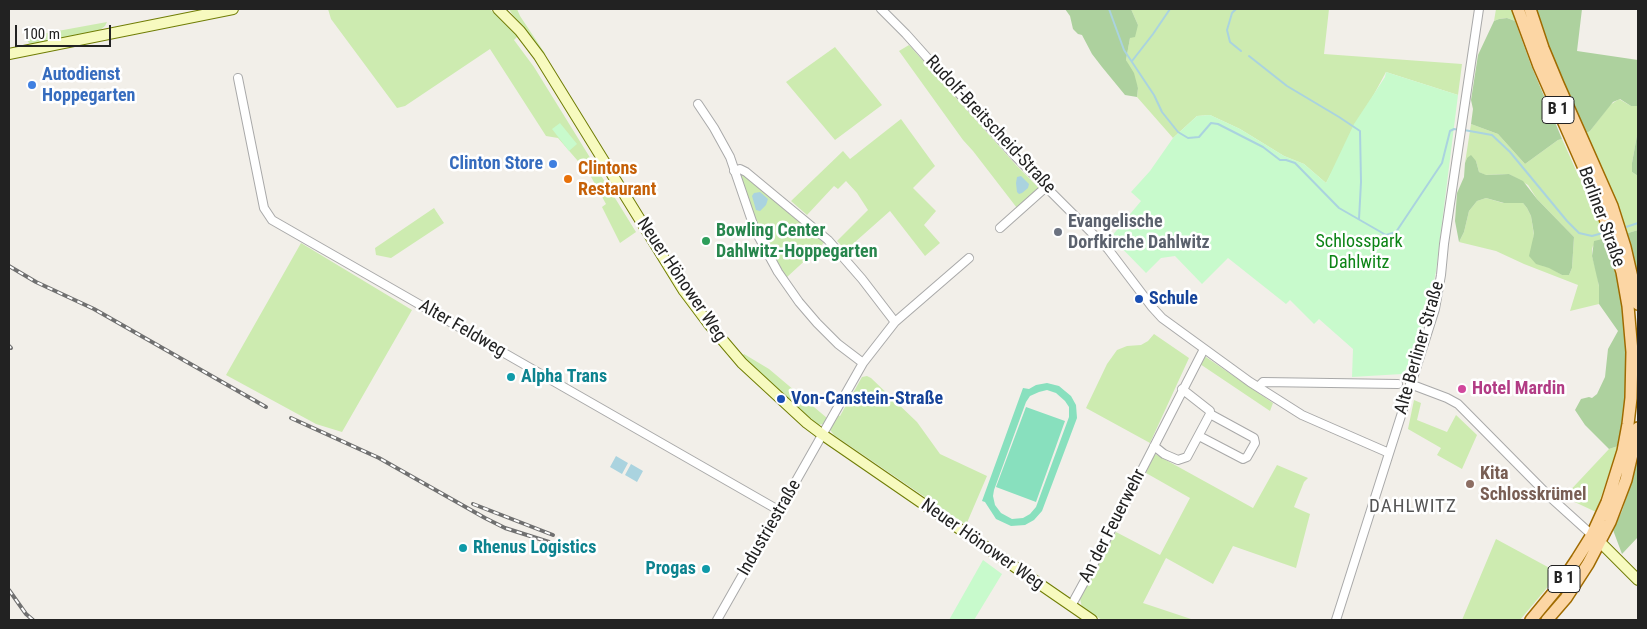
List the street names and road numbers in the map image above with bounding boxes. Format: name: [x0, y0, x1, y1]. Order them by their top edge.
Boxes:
street label: Rudolf-Breitscheid-Straße: [920, 51, 1060, 199]
road number: B 1: [1542, 96, 1574, 124]
street label: Berliner Straße: [1573, 164, 1629, 270]
street label: Neuer Hönower Weg: [632, 214, 730, 346]
street label: Alte Berliner Straße: [1391, 279, 1449, 417]
street label: Alter Feldweg: [415, 295, 509, 363]
street label: An der Feuerwehr: [1075, 466, 1151, 586]
street label: Industriestraße: [734, 476, 806, 580]
street label: Neuer Hönower Weg: [916, 495, 1048, 595]
road number: B 1: [1548, 566, 1580, 592]

